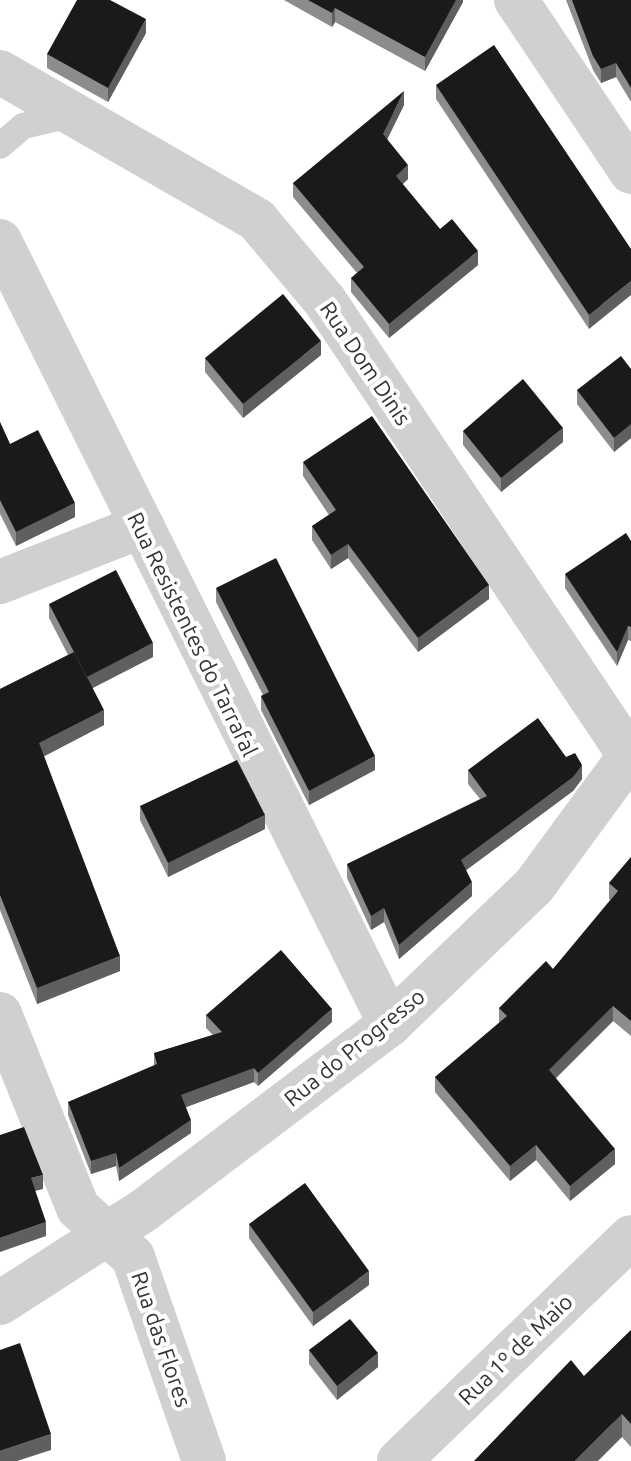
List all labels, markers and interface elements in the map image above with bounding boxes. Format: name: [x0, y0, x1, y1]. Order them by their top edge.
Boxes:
street label: Rua Dom Dinis: [315, 296, 417, 430]
street label: Rua Resistentes do Tarrafal: [122, 508, 264, 760]
street label: Rua do Progresso: [279, 982, 429, 1112]
street label: Rua das Flores: [126, 1268, 198, 1410]
street label: Rua 1º de Maio: [452, 1288, 578, 1410]

